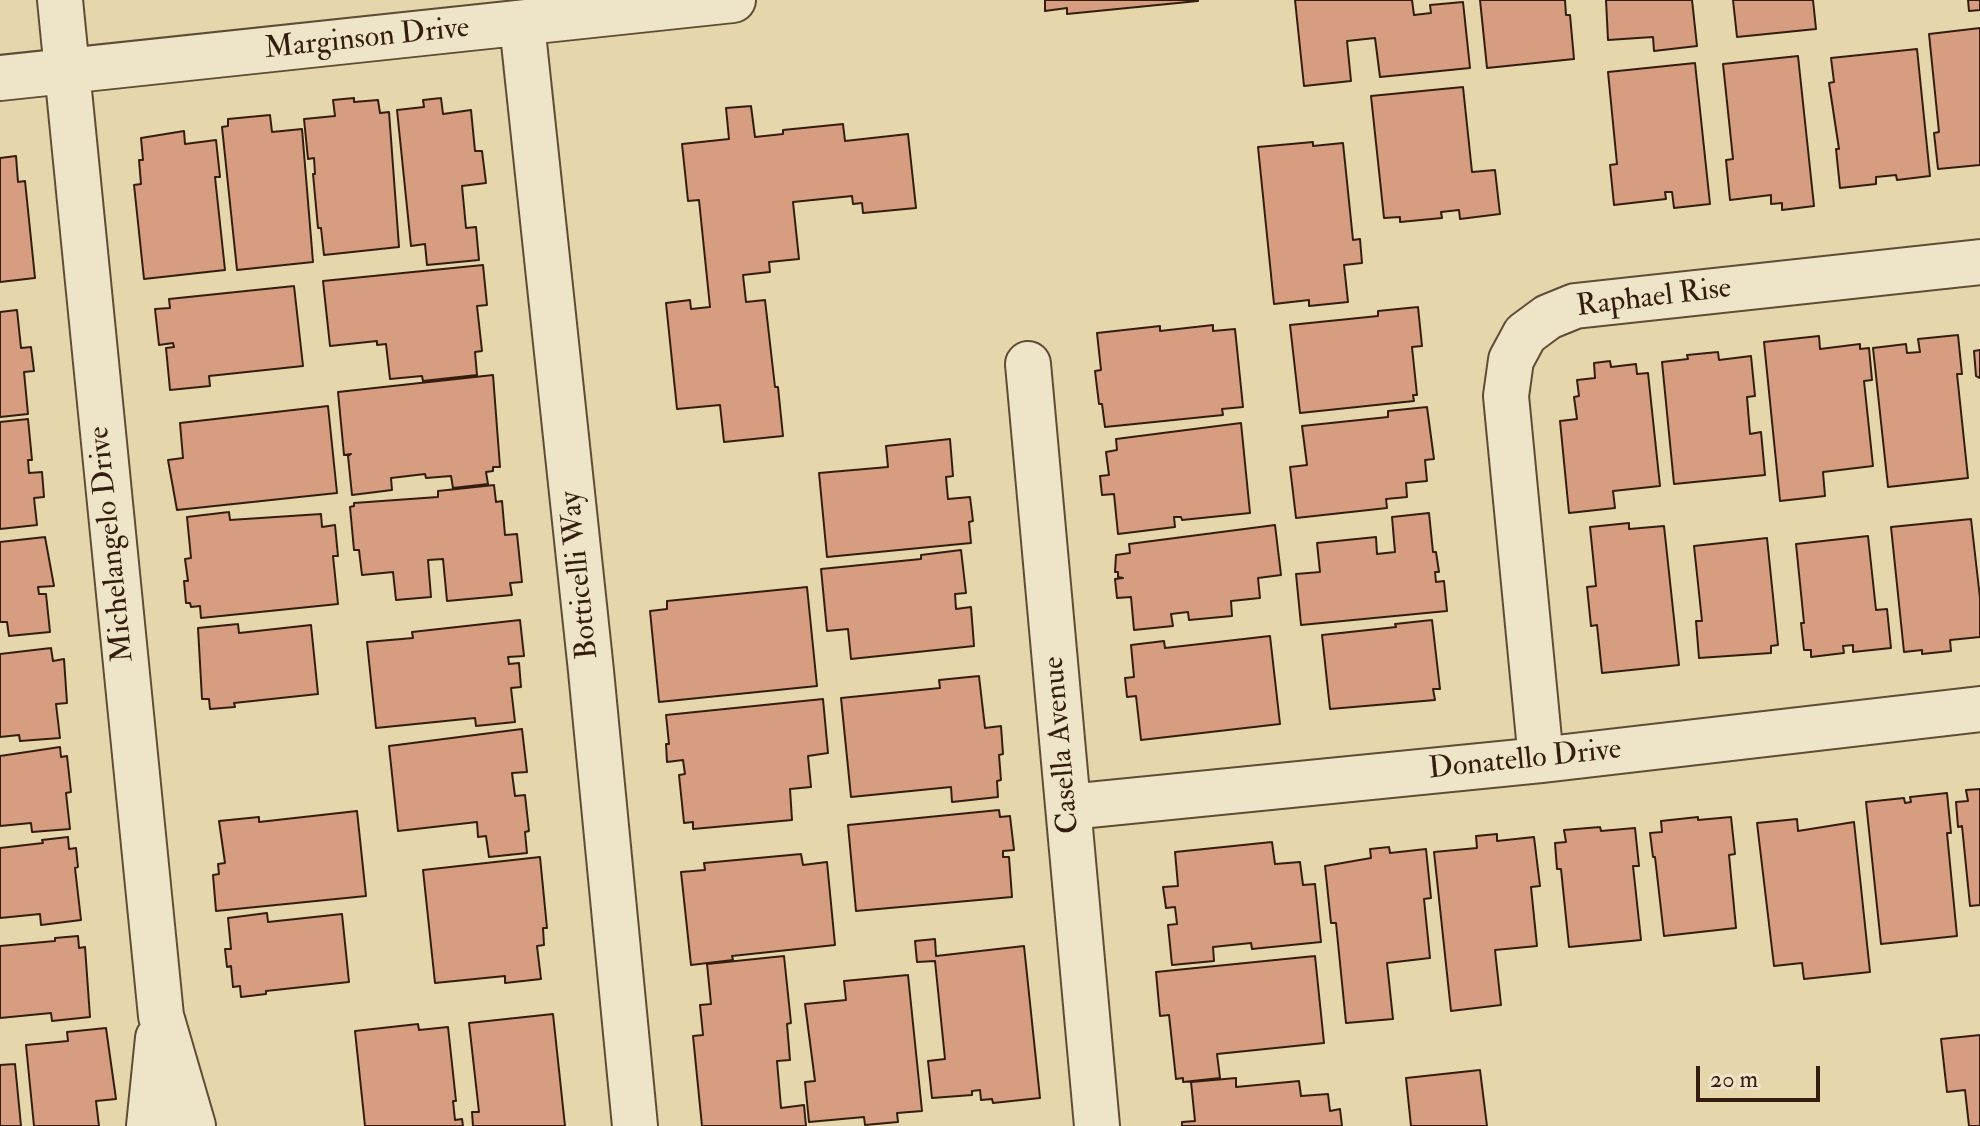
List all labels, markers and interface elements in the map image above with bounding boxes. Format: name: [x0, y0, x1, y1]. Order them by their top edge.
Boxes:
street label: Marginson Drive: [263, 11, 471, 69]
street label: Raphael Rise: [1575, 272, 1733, 326]
street label: Michelangelo Drive: [83, 424, 143, 664]
street label: Botticelli Way: [554, 489, 608, 661]
street label: Casella Avenue: [1037, 655, 1089, 835]
street label: Donatello Drive: [1427, 733, 1623, 789]
scale bar: [1700, 1050, 1824, 1100]
text: 20 m: [1710, 1064, 1758, 1095]

